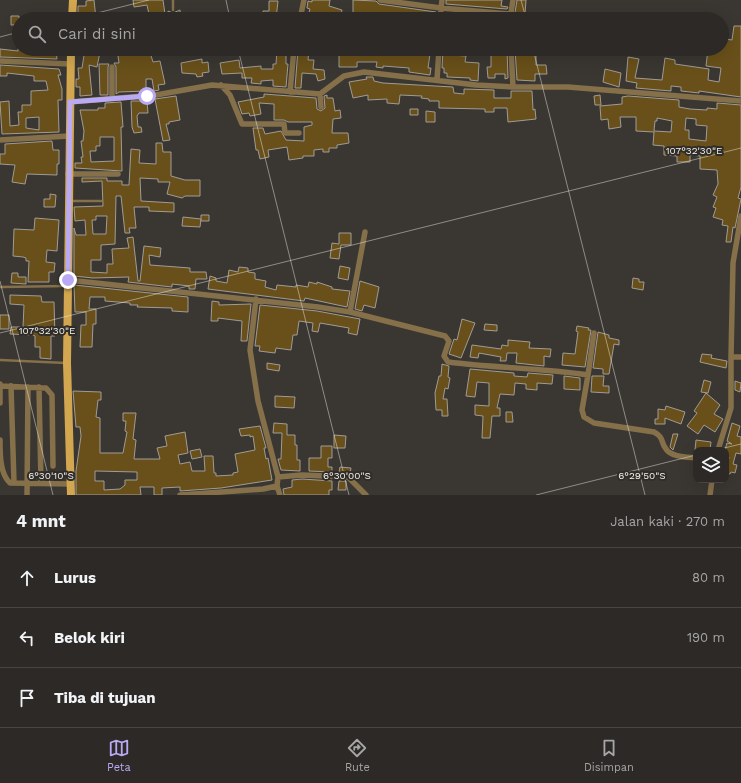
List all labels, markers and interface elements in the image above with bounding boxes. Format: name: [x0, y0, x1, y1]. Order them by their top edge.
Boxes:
search box: [12, 12, 729, 56]
icon: search: [26, 23, 48, 45]
text: Cari di sini: [58, 25, 136, 43]
route start: [138, 87, 156, 105]
text: 107°32'30"E: [666, 145, 722, 156]
route end: [59, 271, 77, 289]
text: 107°32'30"E: [19, 325, 75, 336]
map controls: [693, 447, 729, 483]
button: layers: [693, 447, 729, 483]
text: 6°30'10"S: [28, 470, 74, 481]
text: 6°30'00"S: [323, 470, 371, 481]
text: 6°29'50"S: [618, 470, 666, 481]
text: 4 mnt: [16, 511, 66, 531]
text: Jalan kaki · 270 m: [610, 514, 725, 529]
icon: ahead: [16, 567, 38, 589]
text: Lurus: [54, 569, 96, 587]
text: 80 m: [692, 570, 725, 585]
icon: left: [16, 627, 38, 649]
text: Belok kiri: [54, 629, 125, 647]
text: 190 m: [687, 630, 725, 645]
icon: arrive: [16, 687, 38, 709]
text: Tiba di tujuan: [54, 689, 156, 707]
tab: Peta: [107, 737, 131, 774]
tab: Rute: [345, 737, 370, 774]
tab: Disimpan: [584, 737, 634, 774]

